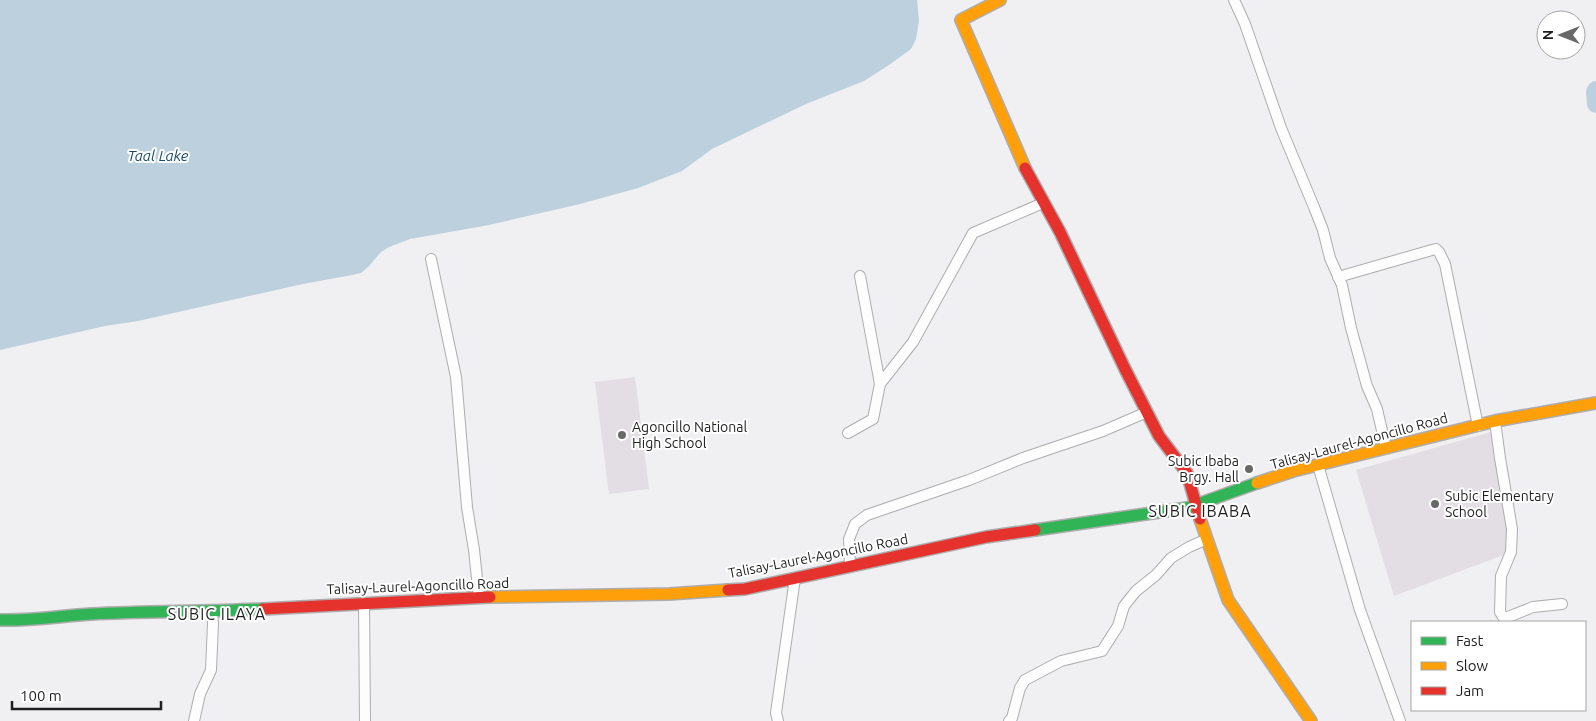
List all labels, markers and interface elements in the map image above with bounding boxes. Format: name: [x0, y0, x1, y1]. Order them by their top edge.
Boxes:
north arrow: [1536, 10, 1586, 60]
text: N: [1540, 30, 1556, 40]
water label: Taal Lake: [128, 147, 189, 164]
street label: Talisay-Laurel-Agoncillo Road: [1269, 410, 1449, 472]
place label: Agoncillo National High School: [632, 419, 747, 451]
marker: Agoncillo National High School: [616, 429, 628, 441]
place label: Subic Ibaba Brgy. Hall: [1168, 453, 1239, 485]
marker: Subic Ibaba Brgy. Hall: [1243, 463, 1255, 475]
place label: Subic Elementary School: [1445, 488, 1554, 520]
marker: Subic Elementary School: [1429, 498, 1441, 510]
district label: SUBIC IBABA: [1148, 502, 1252, 520]
street label: Talisay-Laurel-Agoncillo Road: [727, 531, 909, 581]
street label: Talisay-Laurel-Agoncillo Road: [326, 575, 510, 597]
district label: SUBIC ILAYA: [168, 605, 266, 623]
legend: [1411, 621, 1586, 711]
text: Fast: [1456, 632, 1484, 649]
text: Slow: [1456, 657, 1489, 674]
scale bar: [12, 678, 161, 710]
text: Jam: [1456, 682, 1484, 699]
text: 100 m: [20, 687, 62, 704]

